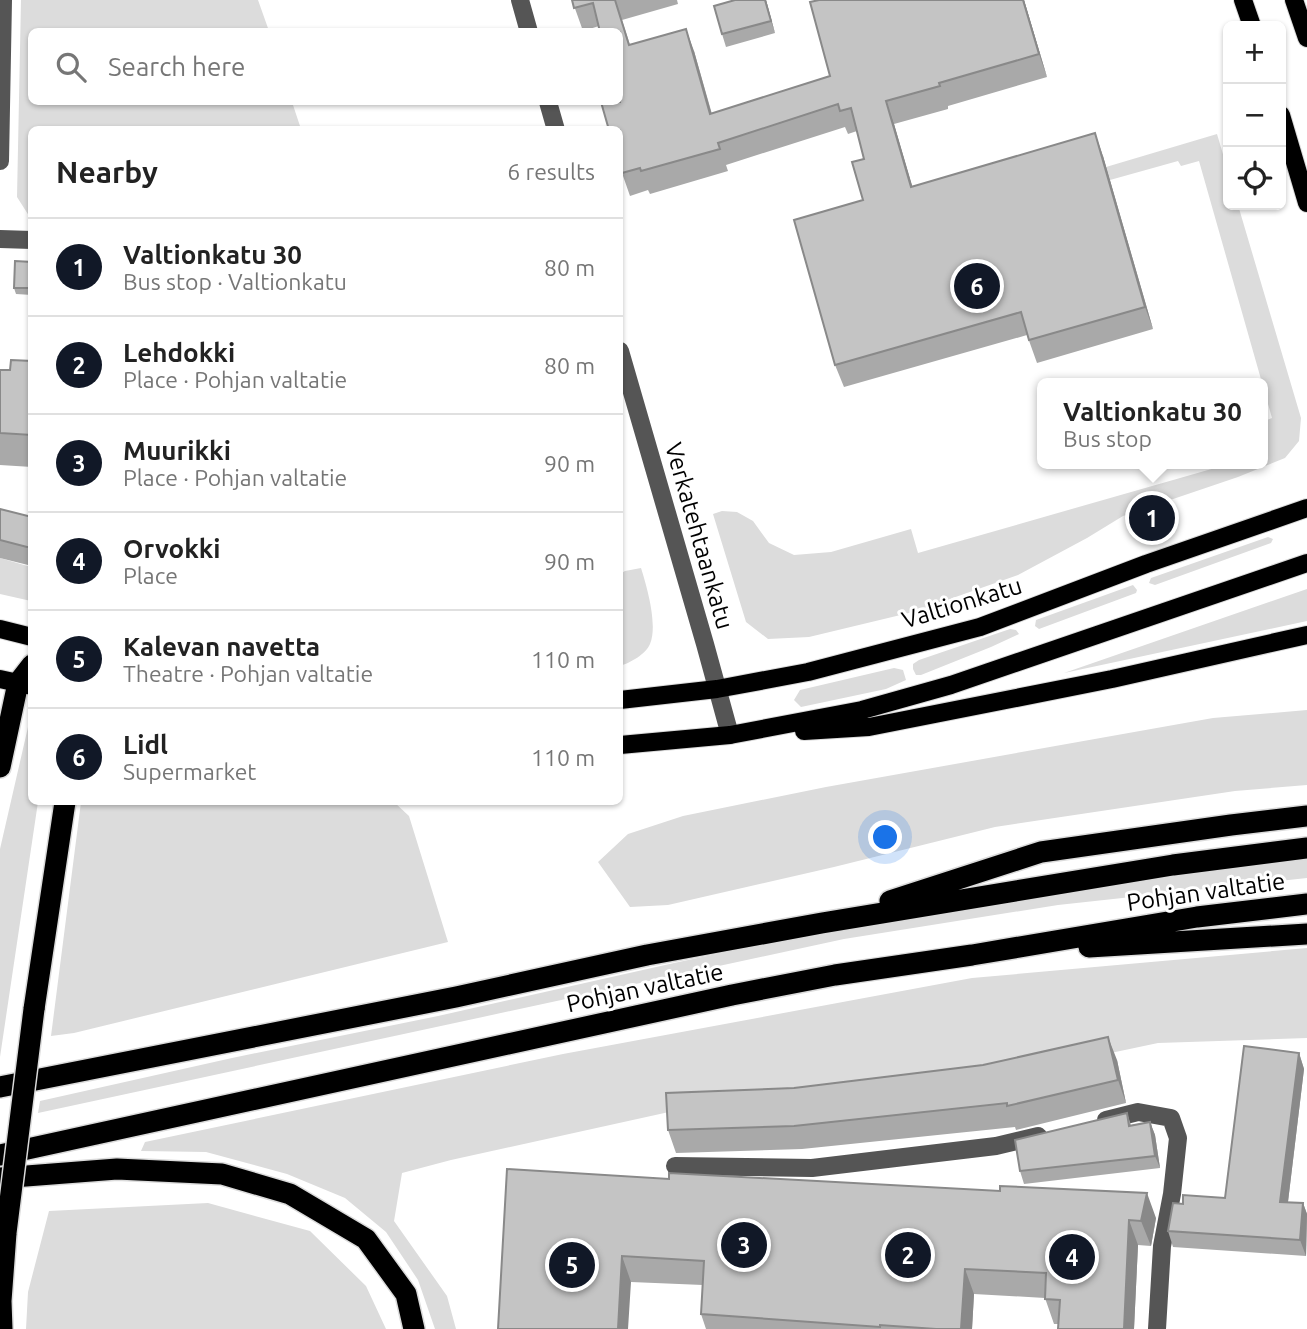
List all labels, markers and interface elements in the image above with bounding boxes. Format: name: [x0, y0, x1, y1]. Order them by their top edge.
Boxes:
map controls: [1223, 21, 1286, 210]
button: +: [1223, 21, 1286, 84]
search box: [28, 28, 623, 105]
icon: search: [52, 48, 90, 86]
text: Search here: [108, 52, 245, 81]
button: −: [1223, 84, 1286, 147]
button: locate: [1223, 147, 1286, 210]
text: Nearby: [56, 155, 158, 189]
text: 6 results: [507, 159, 595, 184]
text: Valtionkatu 30: [123, 240, 302, 269]
text: 1: [73, 255, 85, 280]
text: 80 m: [544, 255, 595, 280]
pin: 6: [954, 260, 1000, 312]
text: Bus stop · Valtionkatu: [123, 269, 347, 294]
text: Lehdokki: [123, 338, 235, 367]
text: 2: [73, 353, 85, 378]
text: 80 m: [544, 353, 595, 378]
text: Place · Pohjan valtatie: [123, 367, 347, 392]
popup: [1037, 378, 1268, 469]
text: Valtionkatu 30: [1063, 397, 1242, 426]
text: Bus stop: [1063, 426, 1152, 451]
text: Muurikki: [123, 436, 231, 465]
street label: Verkatehtaankatu: [660, 439, 739, 632]
text: 3: [73, 451, 85, 476]
text: 90 m: [544, 451, 595, 476]
text: Place · Pohjan valtatie: [123, 465, 347, 490]
pin: 1: [1129, 492, 1175, 544]
text: Orvokki: [123, 534, 221, 563]
text: 4: [73, 549, 85, 574]
text: 90 m: [544, 549, 595, 574]
text: Place: [123, 563, 178, 588]
street label: Valtionkatu: [899, 571, 1025, 634]
text: Kalevan navetta: [123, 632, 320, 661]
text: 5: [73, 647, 85, 672]
text: 110 m: [531, 647, 595, 672]
text: Theatre · Pohjan valtatie: [123, 661, 373, 686]
text: Lidl: [123, 730, 168, 759]
text: 6: [73, 745, 85, 770]
text: 110 m: [531, 745, 595, 770]
text: Supermarket: [123, 759, 256, 784]
your location: [868, 820, 902, 854]
street label: Pohjan valtatie: [1125, 867, 1287, 916]
street label: Pohjan valtatie: [564, 958, 726, 1017]
pin: 3: [721, 1219, 767, 1271]
pin: 2: [885, 1229, 931, 1281]
pin: 4: [1049, 1231, 1095, 1283]
pin: 5: [549, 1239, 595, 1291]

